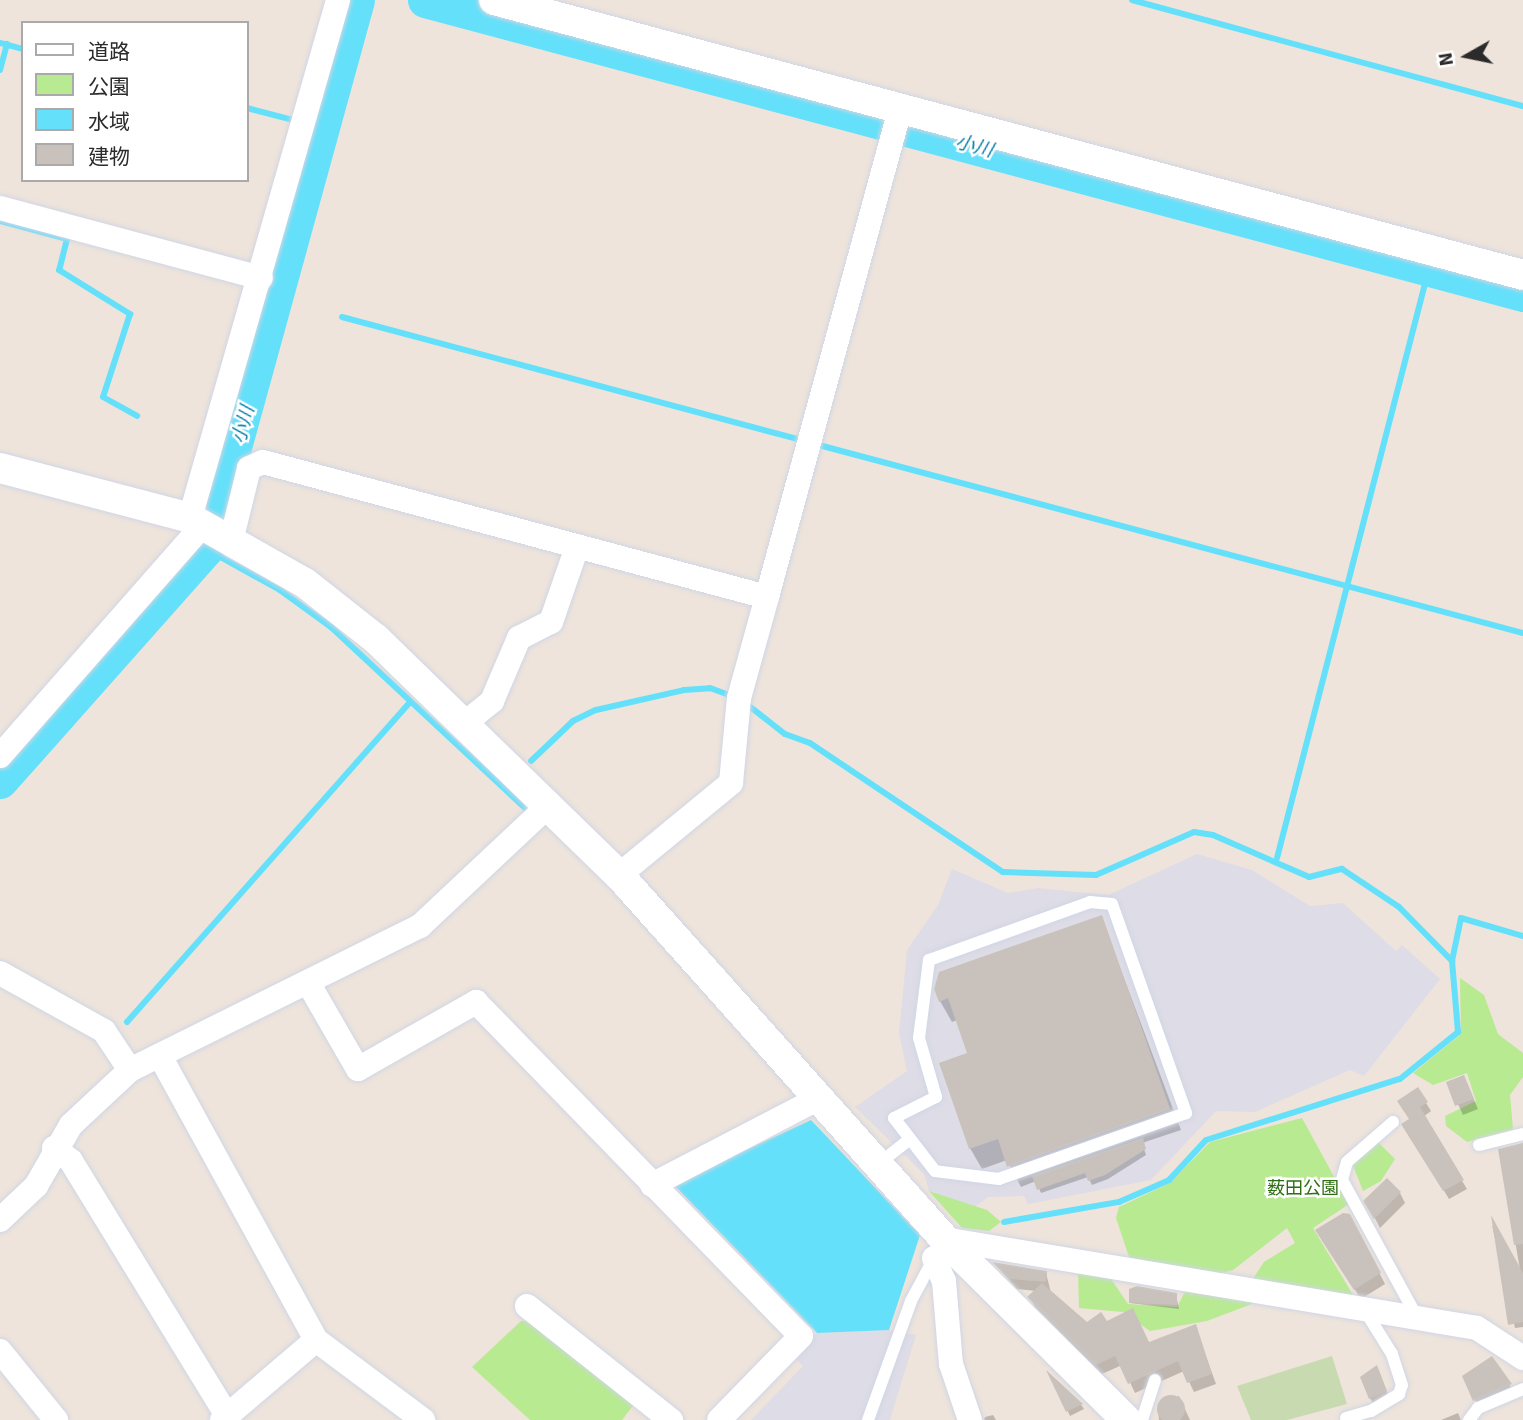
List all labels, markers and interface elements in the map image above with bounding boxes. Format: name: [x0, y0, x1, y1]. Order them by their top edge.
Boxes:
legend: [21, 21, 248, 182]
north arrow: [1432, 21, 1502, 91]
text: 道路: [88, 39, 130, 65]
text: N: [1433, 51, 1459, 68]
text: 公園: [88, 74, 130, 100]
text: 水域: [88, 109, 130, 135]
water label: 小川: [953, 131, 995, 163]
text: 建物: [88, 144, 130, 170]
water label: 小川: [228, 404, 260, 446]
park label: 薮田公園: [1267, 1177, 1339, 1199]

